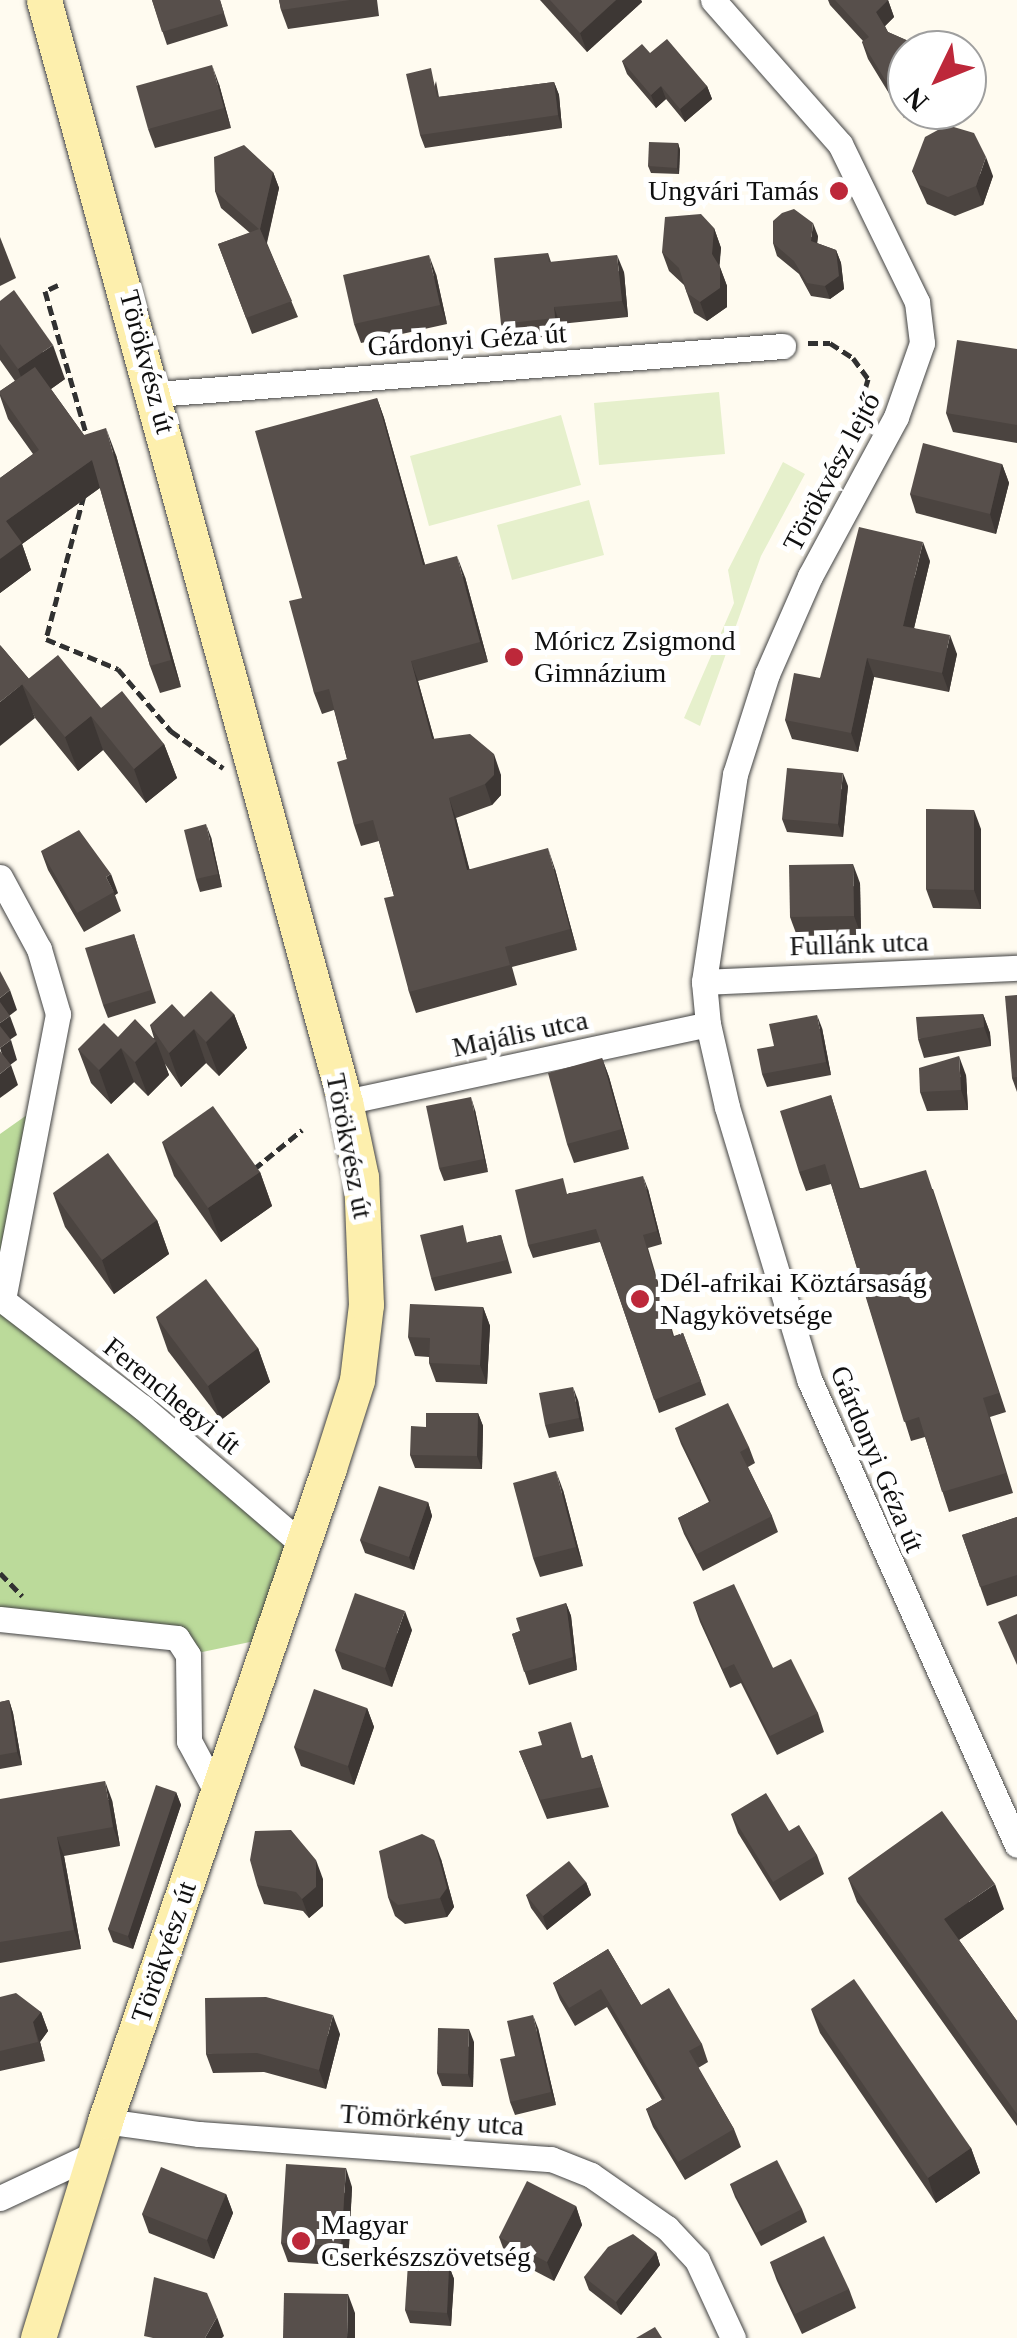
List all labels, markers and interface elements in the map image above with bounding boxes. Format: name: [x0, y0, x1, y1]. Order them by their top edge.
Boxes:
north arrow: [887, 30, 987, 130]
text: N: [898, 81, 934, 117]
place label: Ungvári Tamás: [648, 174, 819, 208]
marker: Ungvári Tamás: [828, 180, 850, 202]
street label: Törökvész út: [112, 287, 182, 437]
street label: Gárdonyi Géza út: [367, 316, 567, 364]
street label: Törökvész lejtő: [776, 387, 888, 557]
place label: Móricz Zsigmond Gimnázium: [534, 624, 735, 690]
marker: Móricz Zsigmond Gimnázium: [503, 646, 525, 668]
street label: Fullánk utca: [789, 925, 929, 963]
street label: Majális utca: [449, 1003, 591, 1065]
street label: Törökvész út: [318, 1071, 380, 1221]
place label: Dél-afrikai Köztársaság Nagykövetsége: [660, 1266, 927, 1332]
marker: Dél-afrikai Köztársaság Nagykövetsége: [629, 1288, 651, 1310]
street label: Ferenchegyi út: [96, 1330, 248, 1462]
street label: Gárdonyi Géza út: [823, 1361, 931, 1557]
street label: Törökvész út: [124, 1877, 204, 2027]
street label: Tömörkény utca: [339, 2097, 525, 2143]
place label: Magyar Cserkészszövetség: [321, 2208, 531, 2274]
marker: Magyar Cserkészszövetség: [290, 2230, 312, 2252]

